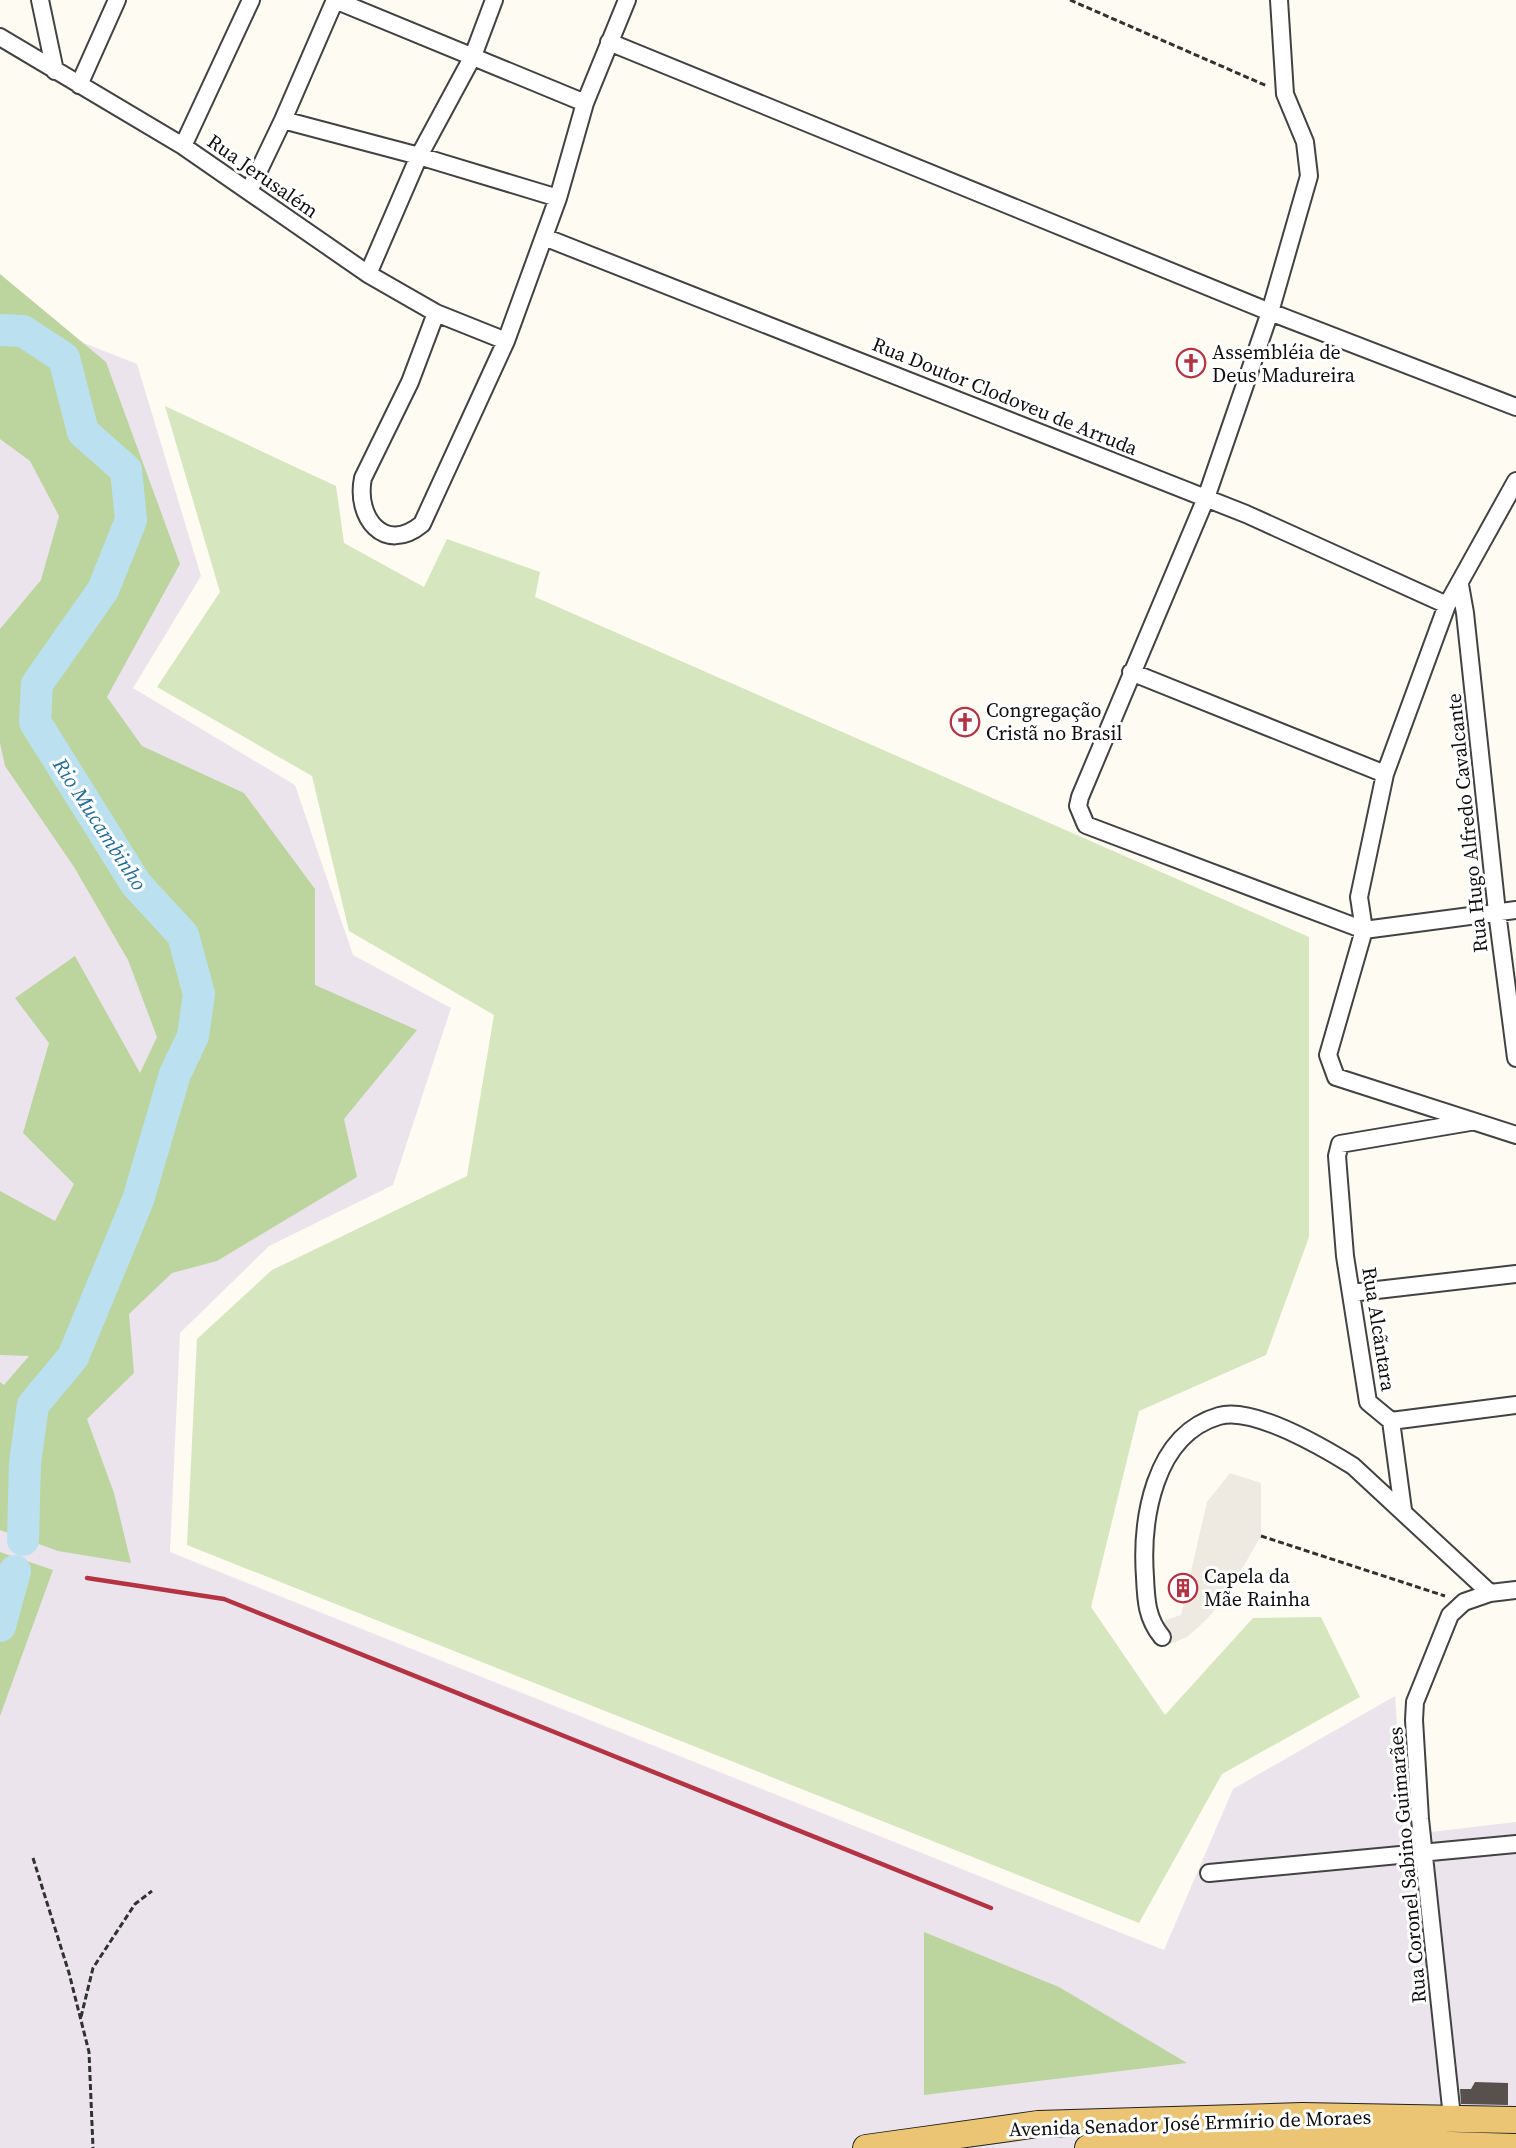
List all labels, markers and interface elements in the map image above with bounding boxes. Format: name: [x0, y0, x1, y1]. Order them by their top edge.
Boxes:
street label: Rua Jerusalém: [202, 127, 324, 225]
street label: Rua Doutor Clodoveu de Arruda: [868, 330, 1143, 462]
place label: Assembléia de Deus Madureira: [1212, 338, 1356, 389]
church icon: Assembléia de Deus Madureira: [1175, 347, 1207, 379]
street label: Rua Hugo Alfredo Cavalcante: [1439, 692, 1495, 954]
place label: Congregação Cristã no Brasil: [986, 696, 1122, 747]
church icon: Congregação Cristã no Brasil: [949, 706, 981, 738]
water label: Rio Mucambinho: [46, 751, 154, 896]
street label: Rua Alcãntara: [1355, 1265, 1403, 1394]
place label: Capela da Mãe Rainha: [1204, 1562, 1311, 1613]
building icon: Capela da Mãe Rainha: [1167, 1572, 1199, 1604]
street label: Rua Coronel Sabino Guimarães: [1381, 1726, 1433, 2004]
street label: Avenida Senador José Ermírio de Moraes: [1008, 2103, 1372, 2143]

